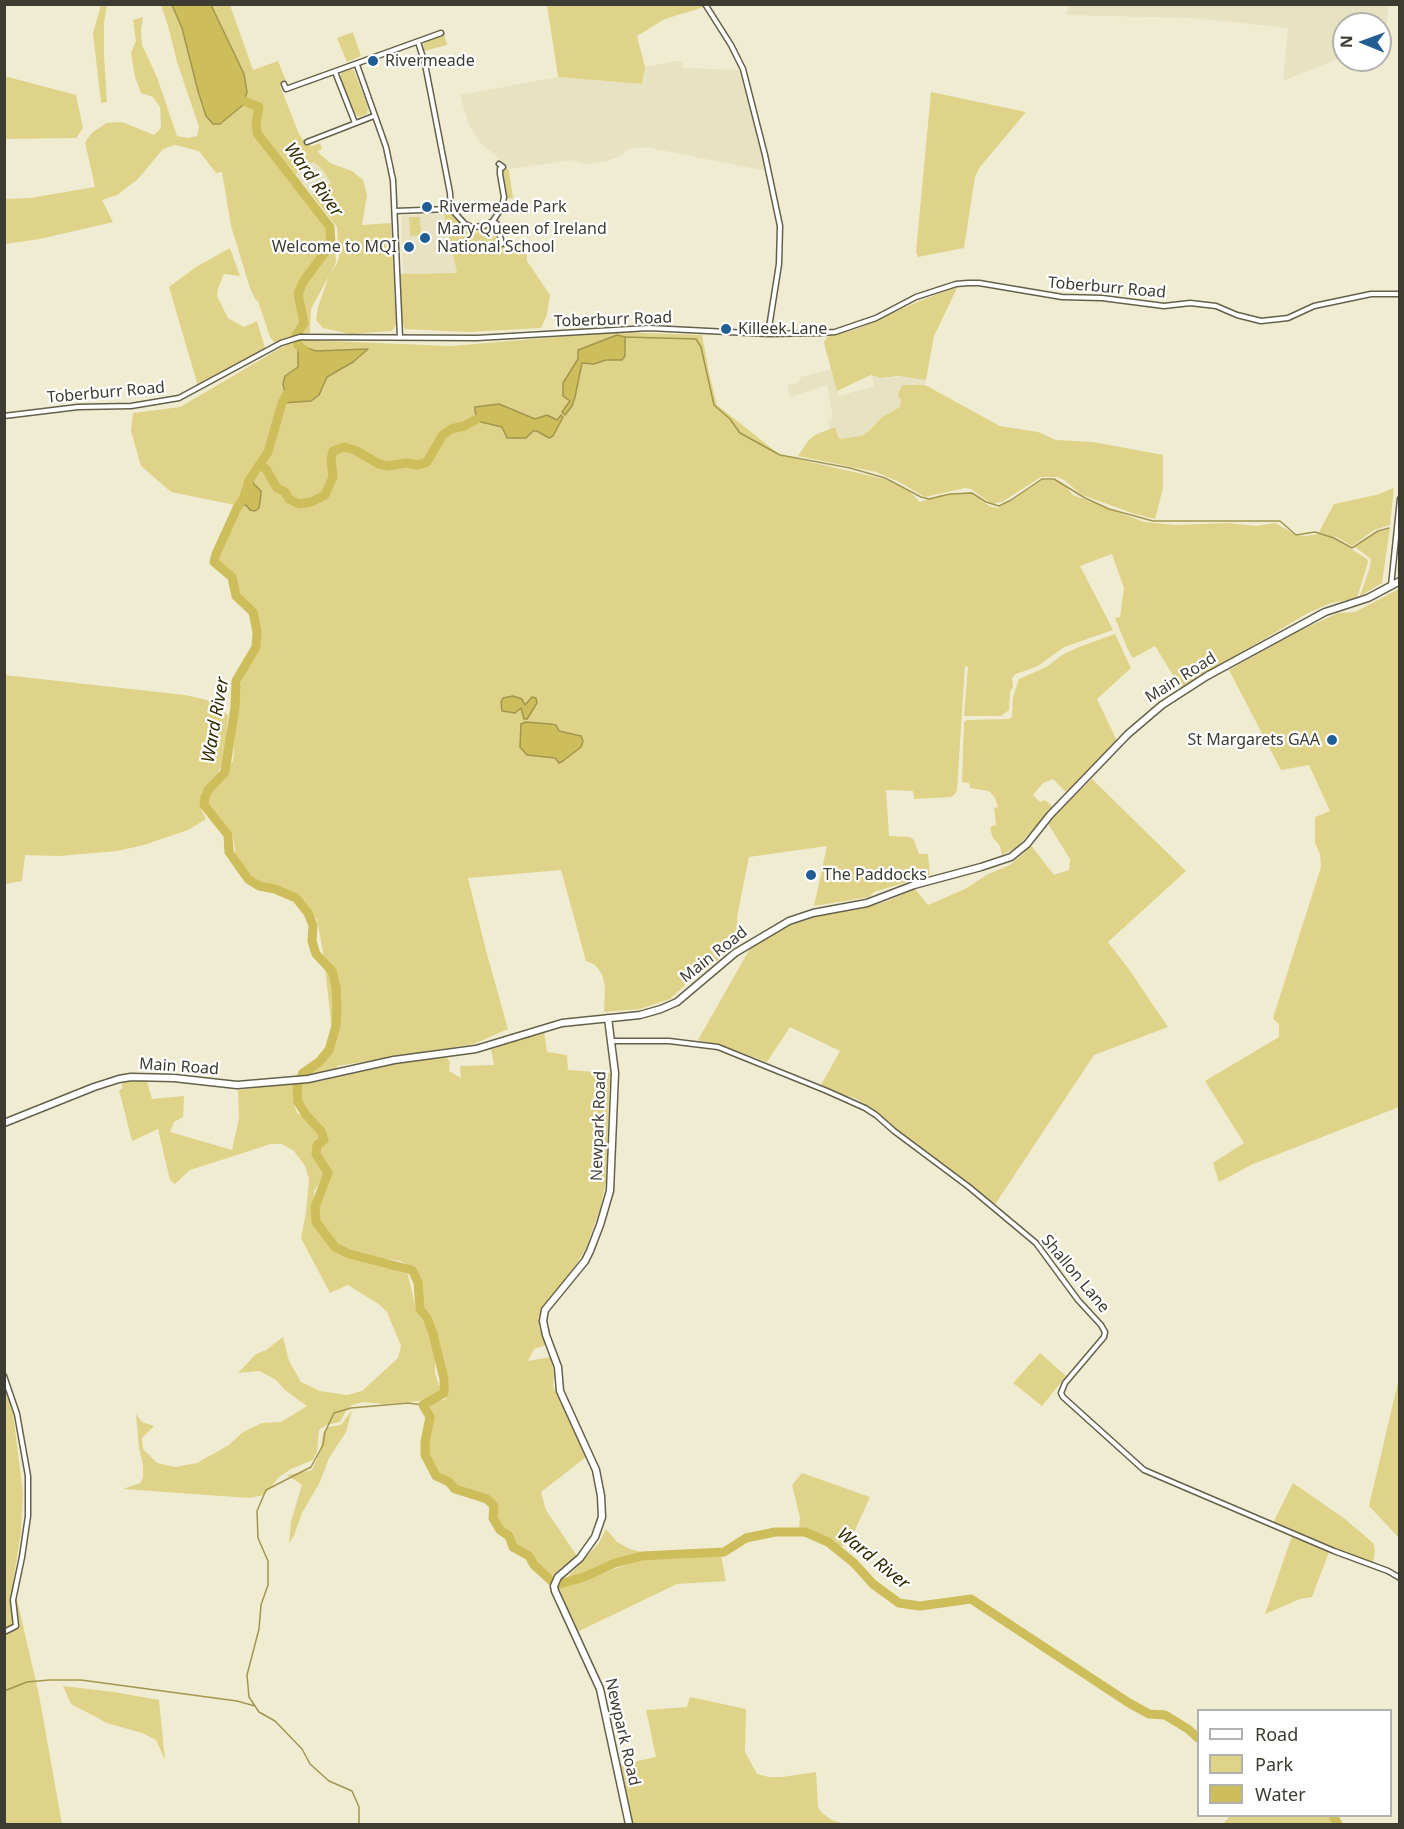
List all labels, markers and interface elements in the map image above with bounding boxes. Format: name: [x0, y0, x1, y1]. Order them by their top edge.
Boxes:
north arrow: [1332, 12, 1392, 72]
text: N: [1335, 35, 1357, 48]
place label: Rivermeade: [385, 51, 475, 71]
marker: Rivermeade: [366, 54, 380, 68]
water label: Ward River: [279, 139, 347, 221]
place label: Rivermeade Park: [439, 197, 567, 217]
marker: Rivermeade Park: [420, 200, 434, 214]
place label: Mary Queen of Ireland National School: [437, 219, 607, 257]
marker: Mary Queen of Ireland National School: [418, 231, 432, 245]
place label: Welcome to MQI: [272, 237, 397, 257]
marker: Welcome to MQI: [402, 240, 416, 254]
street label: Toberburr Road: [1047, 273, 1167, 303]
street label: Toberburr Road: [553, 308, 673, 332]
place label: Killeek Lane: [738, 319, 827, 339]
marker: Killeek Lane: [719, 322, 733, 336]
street label: Toberburr Road: [46, 378, 166, 408]
street label: Main Road: [1142, 649, 1220, 707]
water label: Ward River: [198, 675, 234, 765]
place label: St Margarets GAA: [1188, 730, 1320, 750]
marker: St Margarets GAA: [1325, 733, 1339, 747]
place label: The Paddocks: [823, 865, 927, 885]
marker: The Paddocks: [804, 868, 818, 882]
street label: Main Road: [677, 923, 751, 987]
street label: Main Road: [138, 1055, 220, 1079]
street label: Newpark Road: [587, 1071, 611, 1181]
street label: Shallon Lane: [1037, 1231, 1113, 1317]
water label: Ward River: [833, 1523, 913, 1595]
street label: Newpark Road: [600, 1676, 644, 1788]
legend: [1197, 1709, 1392, 1817]
text: Road: [1255, 1722, 1298, 1746]
text: Park: [1255, 1752, 1293, 1776]
text: Water: [1255, 1782, 1306, 1806]

